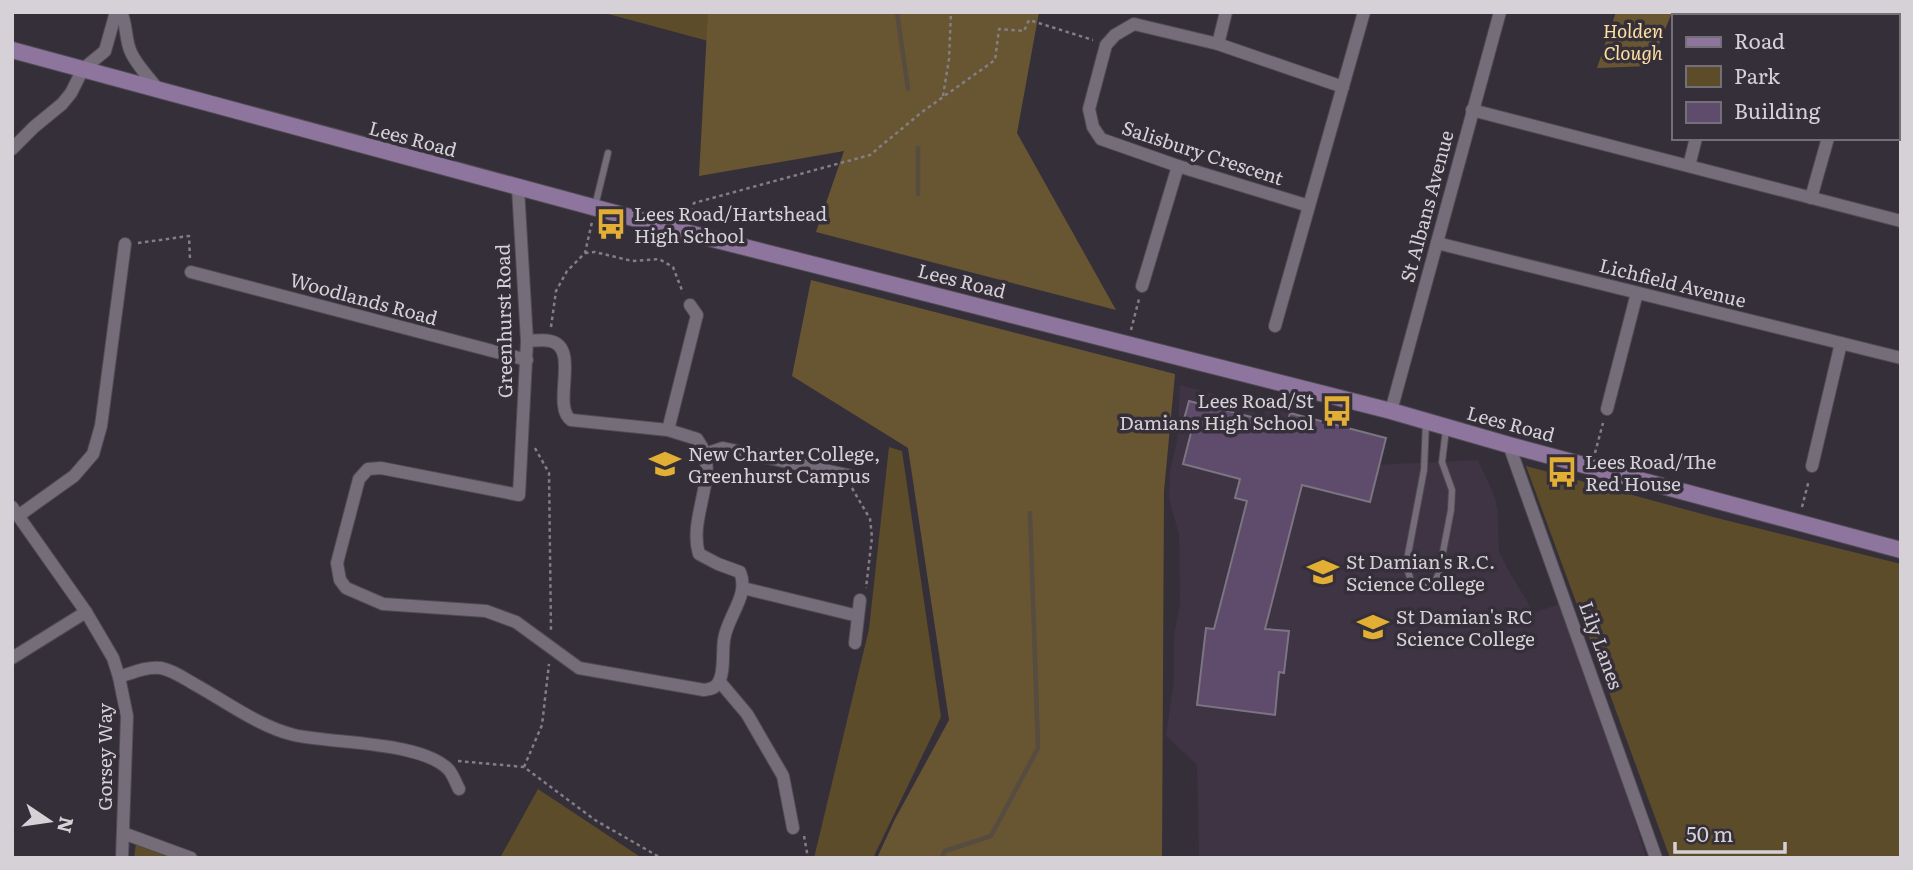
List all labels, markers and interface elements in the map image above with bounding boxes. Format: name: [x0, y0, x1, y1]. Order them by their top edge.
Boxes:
legend: [1672, 14, 1899, 140]
park label: Holden Clough: [1603, 16, 1664, 66]
text: Road: [1734, 24, 1785, 55]
text: Park: [1734, 59, 1780, 90]
text: Building: [1734, 94, 1821, 125]
street label: Lees Road: [366, 113, 460, 163]
street label: Salisbury Crescent: [1119, 113, 1288, 191]
street label: St Albans Avenue: [1392, 127, 1460, 285]
place label: Lees Road/Hartshead High School: [634, 199, 827, 249]
bus stop icon: Lees Road/Hartshead High School: [594, 207, 628, 241]
street label: Greenhurst Road: [488, 243, 518, 398]
street label: Lichfield Avenue: [1597, 250, 1750, 314]
street label: Lees Road: [915, 256, 1009, 305]
street label: Woodlands Road: [287, 265, 441, 331]
place label: Lees Road/St Damians High School: [1119, 386, 1314, 436]
bus stop icon: Lees Road/St Damians High School: [1320, 394, 1354, 428]
street label: Lees Road: [1464, 398, 1558, 448]
place label: New Charter College, Greenhurst Campus: [688, 439, 880, 489]
school or university icon: New Charter College, Greenhurst Campus: [648, 447, 682, 481]
place label: Lees Road/The Red House: [1585, 447, 1716, 497]
bus stop icon: Lees Road/The Red House: [1545, 455, 1579, 489]
place label: St Damian's R.C. Science College: [1346, 547, 1495, 597]
school or university icon: St Damian's R.C. Science College: [1306, 555, 1340, 589]
street label: Lily Lanes: [1573, 597, 1631, 693]
place label: St Damian's RC Science College: [1396, 602, 1535, 652]
school or university icon: St Damian's RC Science College: [1356, 610, 1390, 644]
street label: Gorsey Way: [90, 703, 118, 811]
north arrow: [14, 786, 84, 856]
scale bar: [1675, 810, 1785, 854]
text: N: [51, 814, 82, 836]
text: 50 m: [1686, 817, 1733, 848]

